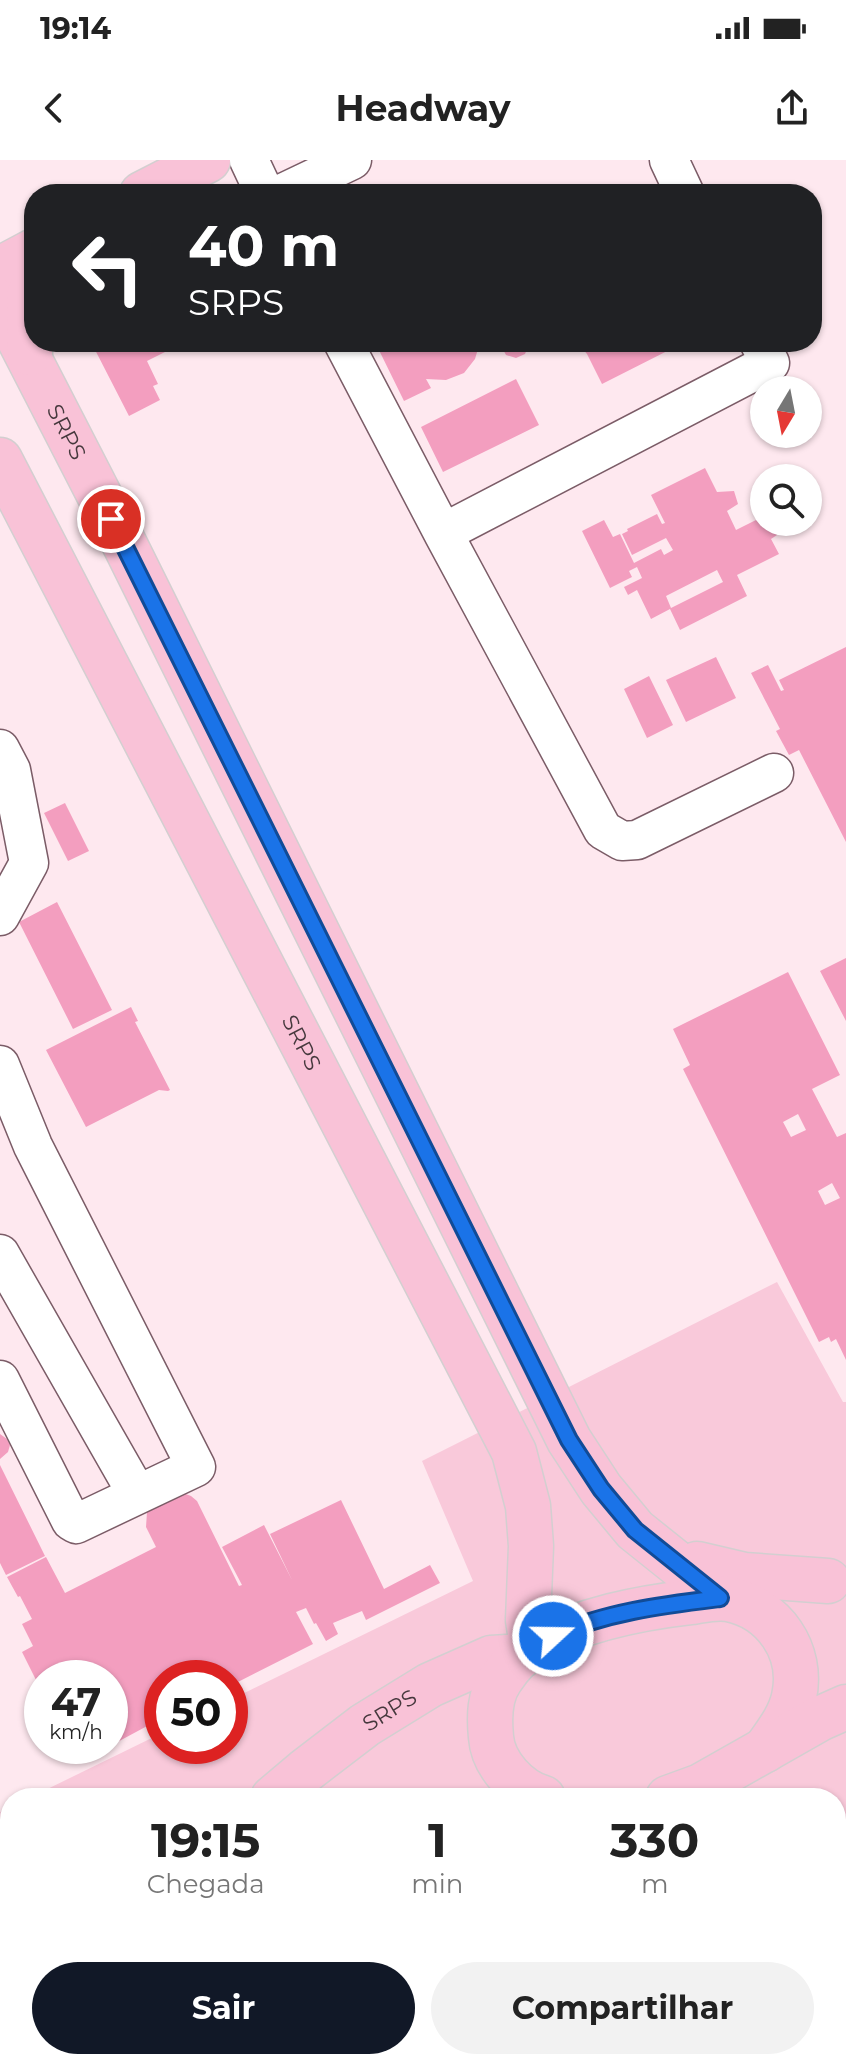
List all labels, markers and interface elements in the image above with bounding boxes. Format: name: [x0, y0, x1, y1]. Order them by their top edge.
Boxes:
text: 19:14: [40, 10, 111, 47]
icon: back: [32, 86, 76, 130]
text: Headway: [336, 86, 510, 130]
icon: share: [770, 86, 814, 130]
text: 40 m: [188, 212, 339, 280]
icon: left: [56, 216, 160, 320]
text: SRPS: [188, 280, 284, 324]
north arrow: [750, 376, 822, 448]
map controls: [750, 376, 822, 536]
street label: SRPS: [41, 400, 92, 464]
button: search: [750, 464, 822, 536]
pin: [77, 485, 145, 553]
icon: arrive: [89, 497, 133, 541]
street label: SRPS: [276, 1010, 327, 1075]
position arrow: [511, 1594, 595, 1678]
speed limit sign: 50: [144, 1660, 248, 1764]
text: 47: [51, 1677, 101, 1726]
street label: SRPS: [357, 1683, 421, 1737]
text: km/h: [49, 1720, 103, 1744]
text: 19:15: [151, 1811, 260, 1869]
text: 1: [428, 1811, 447, 1869]
text: 330: [610, 1811, 699, 1869]
text: Chegada: [147, 1868, 265, 1900]
text: min: [411, 1868, 463, 1900]
text: m: [641, 1868, 669, 1900]
button: Sair: [32, 1962, 415, 2054]
button: Compartilhar: [431, 1962, 814, 2054]

